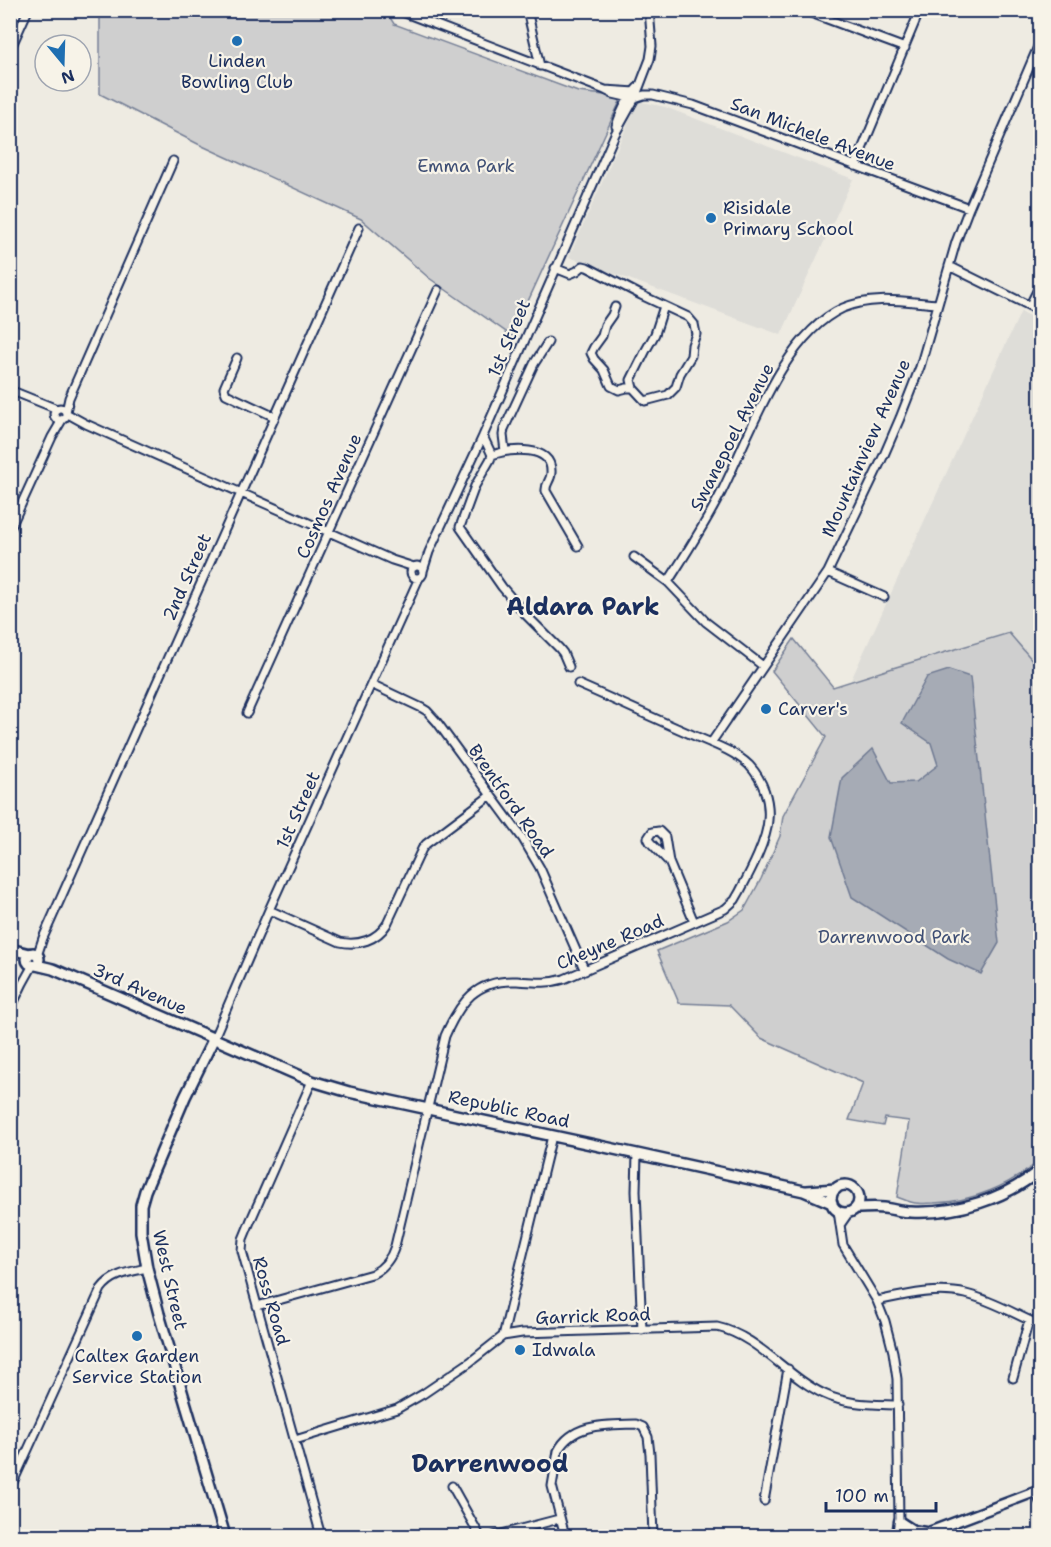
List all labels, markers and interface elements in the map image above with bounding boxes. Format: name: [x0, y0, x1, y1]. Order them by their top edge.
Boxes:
north arrow: [33, 33, 93, 93]
marker: Linden Bowling Club: [230, 34, 244, 48]
place label: Linden Bowling Club: [181, 49, 293, 94]
text: N: [58, 65, 77, 89]
street label: San Michele Avenue: [727, 91, 899, 177]
park label: Emma Park: [417, 154, 515, 178]
place label: Risidale Primary School: [723, 196, 854, 241]
marker: Risidale Primary School: [704, 211, 718, 225]
street label: 1st Street: [482, 295, 536, 381]
street label: Mountainview Avenue: [816, 355, 916, 541]
street label: Swanepoel Avenue: [684, 359, 780, 515]
street label: Cosmos Avenue: [291, 430, 367, 562]
street label: 2nd Street: [157, 529, 217, 625]
district label: Aldara Park: [506, 591, 660, 623]
place label: Carver's: [778, 697, 848, 721]
marker: Carver's: [759, 702, 773, 716]
street label: Brentford Road: [463, 739, 559, 863]
street label: 1st Street: [270, 767, 326, 852]
street label: Cheyne Road: [553, 909, 667, 975]
park label: Darrenwood Park: [818, 925, 970, 949]
street label: 3rd Avenue: [89, 958, 191, 1020]
street label: Republic Road: [446, 1084, 572, 1134]
street label: West Street: [147, 1228, 193, 1333]
street label: Ross Road: [247, 1254, 295, 1348]
street label: Garrick Road: [535, 1302, 651, 1330]
marker: Caltex Garden Service Station: [130, 1329, 144, 1343]
place label: Idwala: [532, 1338, 595, 1362]
marker: Idwala: [513, 1343, 527, 1357]
place label: Caltex Garden Service Station: [72, 1344, 202, 1389]
district label: Darrenwood: [412, 1448, 568, 1480]
scale bar: [826, 1475, 936, 1513]
text: 100 m: [835, 1484, 889, 1508]

